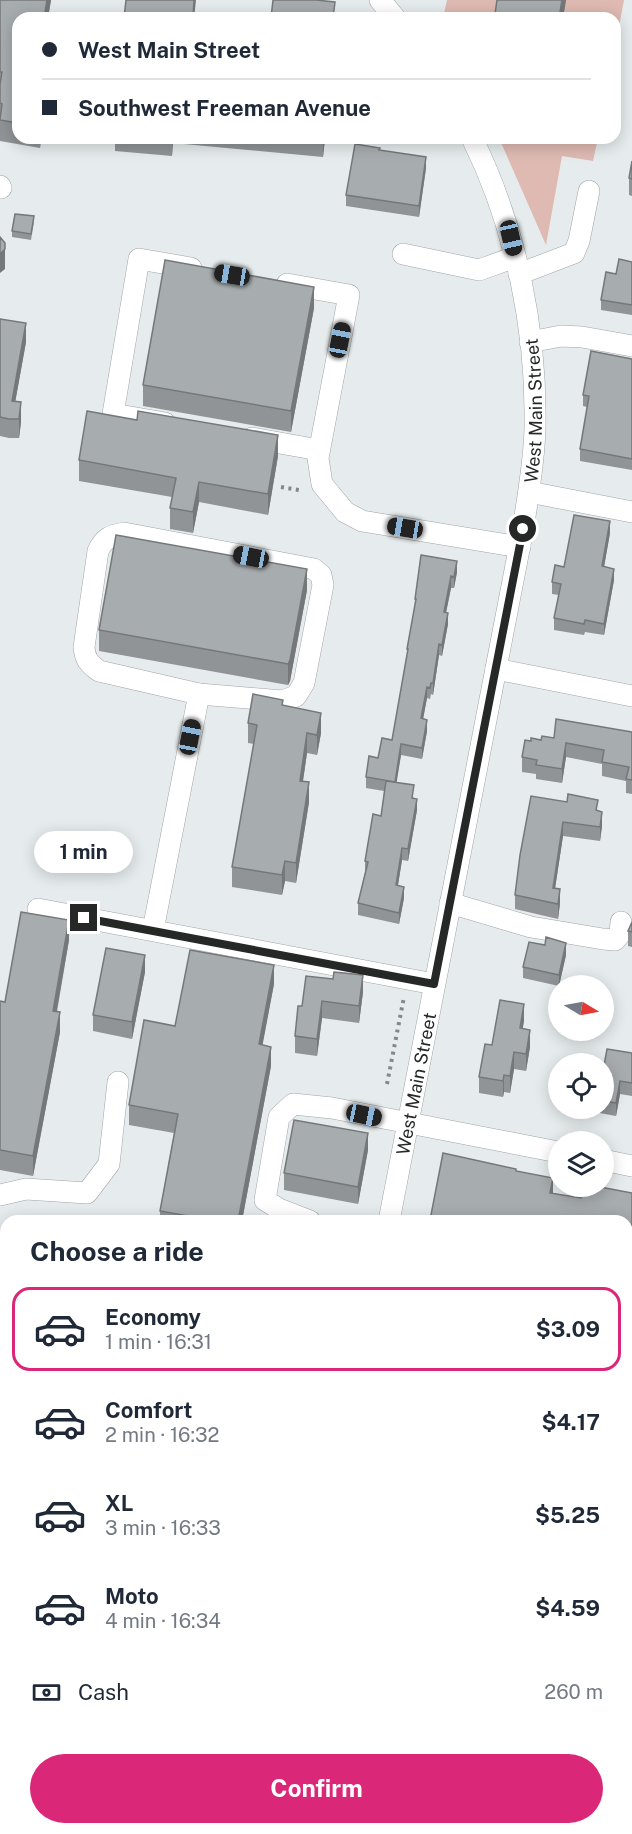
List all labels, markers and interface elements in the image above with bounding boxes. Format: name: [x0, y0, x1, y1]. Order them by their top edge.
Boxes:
text: West Main Street: [78, 37, 260, 63]
text: Southwest Freeman Avenue: [78, 95, 371, 121]
car: [498, 218, 524, 258]
car: [213, 263, 251, 287]
car: [328, 321, 352, 359]
street label: West Main Street: [520, 337, 546, 484]
route start: [509, 515, 536, 542]
car: [386, 516, 424, 540]
car: [232, 545, 270, 569]
car: [178, 718, 202, 756]
callout: 1 min: [34, 831, 134, 873]
text: 1 min: [59, 840, 108, 864]
route end: [70, 904, 97, 931]
north arrow: [548, 975, 614, 1041]
map controls: [548, 975, 614, 1197]
street label: West Main Street: [392, 1011, 440, 1157]
button: locate: [548, 1053, 614, 1119]
car: [345, 1102, 383, 1128]
button: layers: [548, 1131, 614, 1197]
text: Choose a ride: [30, 1235, 204, 1267]
icon: car: [33, 1302, 87, 1356]
text: Economy: [105, 1304, 201, 1330]
text: $3.09: [536, 1316, 600, 1342]
text: 1 min · 16:31: [105, 1330, 212, 1354]
icon: car: [33, 1395, 87, 1449]
text: Comfort: [105, 1397, 192, 1423]
text: $4.17: [541, 1409, 600, 1435]
text: 2 min · 16:32: [105, 1423, 220, 1447]
icon: car: [33, 1488, 87, 1542]
text: XL: [105, 1490, 133, 1516]
text: $5.25: [535, 1502, 600, 1528]
text: 3 min · 16:33: [105, 1516, 221, 1540]
icon: car: [33, 1581, 87, 1635]
text: Moto: [105, 1583, 159, 1609]
text: $4.59: [535, 1595, 600, 1621]
text: 4 min · 16:34: [105, 1609, 221, 1633]
icon: cash: [30, 1676, 63, 1709]
text: Cash: [78, 1679, 129, 1705]
text: 260 m: [544, 1680, 603, 1704]
button: Confirm: [30, 1754, 603, 1823]

